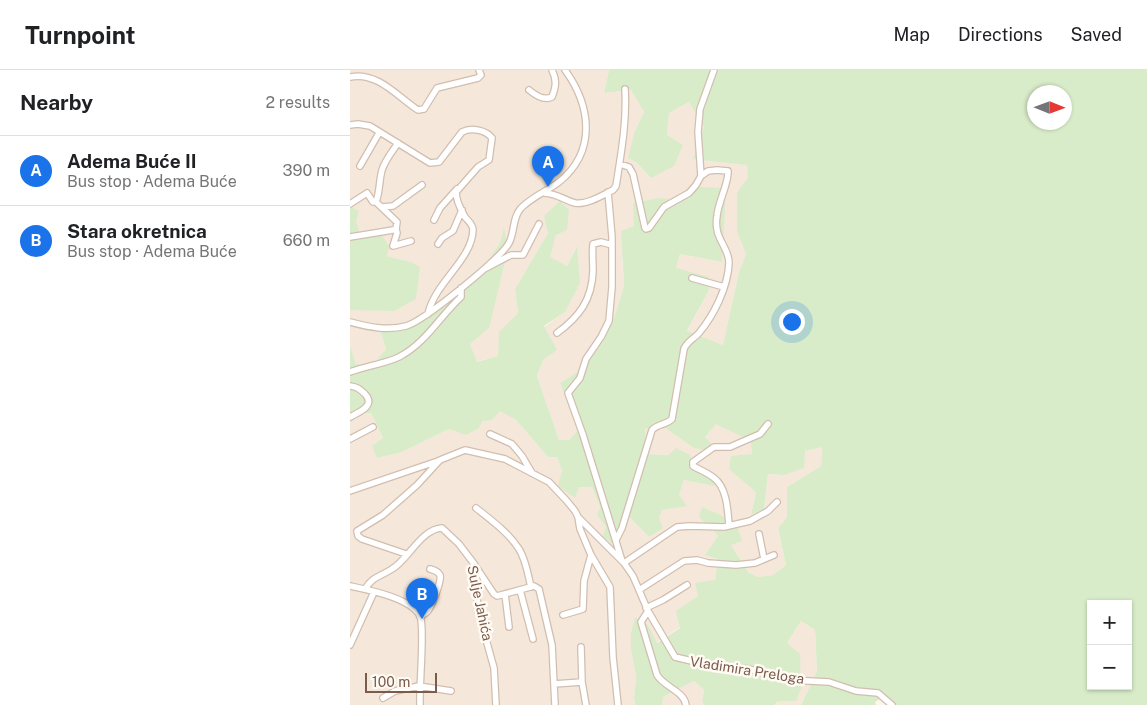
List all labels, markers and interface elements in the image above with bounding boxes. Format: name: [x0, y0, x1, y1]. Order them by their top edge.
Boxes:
text: Turnpoint: [25, 21, 135, 49]
text: Map: [893, 24, 930, 45]
text: Directions: [958, 24, 1043, 45]
text: Saved: [1071, 24, 1122, 45]
north arrow: [1027, 85, 1072, 130]
text: Nearby: [20, 90, 93, 115]
text: 2 results: [265, 93, 330, 112]
pin: A: [532, 146, 564, 187]
text: Adema Buće II: [67, 150, 197, 172]
text: A: [30, 161, 42, 180]
text: 390 m: [283, 161, 330, 180]
text: Bus stop · Adema Buće: [67, 172, 237, 191]
text: Stara okretnica: [67, 220, 207, 242]
text: B: [31, 231, 41, 250]
text: 660 m: [283, 231, 330, 250]
text: Bus stop · Adema Buće: [67, 242, 237, 261]
your location: [779, 309, 805, 335]
street label: Sulje Jahića: [464, 564, 496, 642]
pin: B: [406, 578, 438, 619]
map controls: [1087, 600, 1132, 690]
button: +: [1087, 600, 1132, 645]
button: −: [1087, 645, 1132, 690]
street label: Vladimira Preloga: [689, 653, 805, 687]
scale bar: [365, 670, 438, 693]
text: 100 m: [372, 674, 410, 690]

